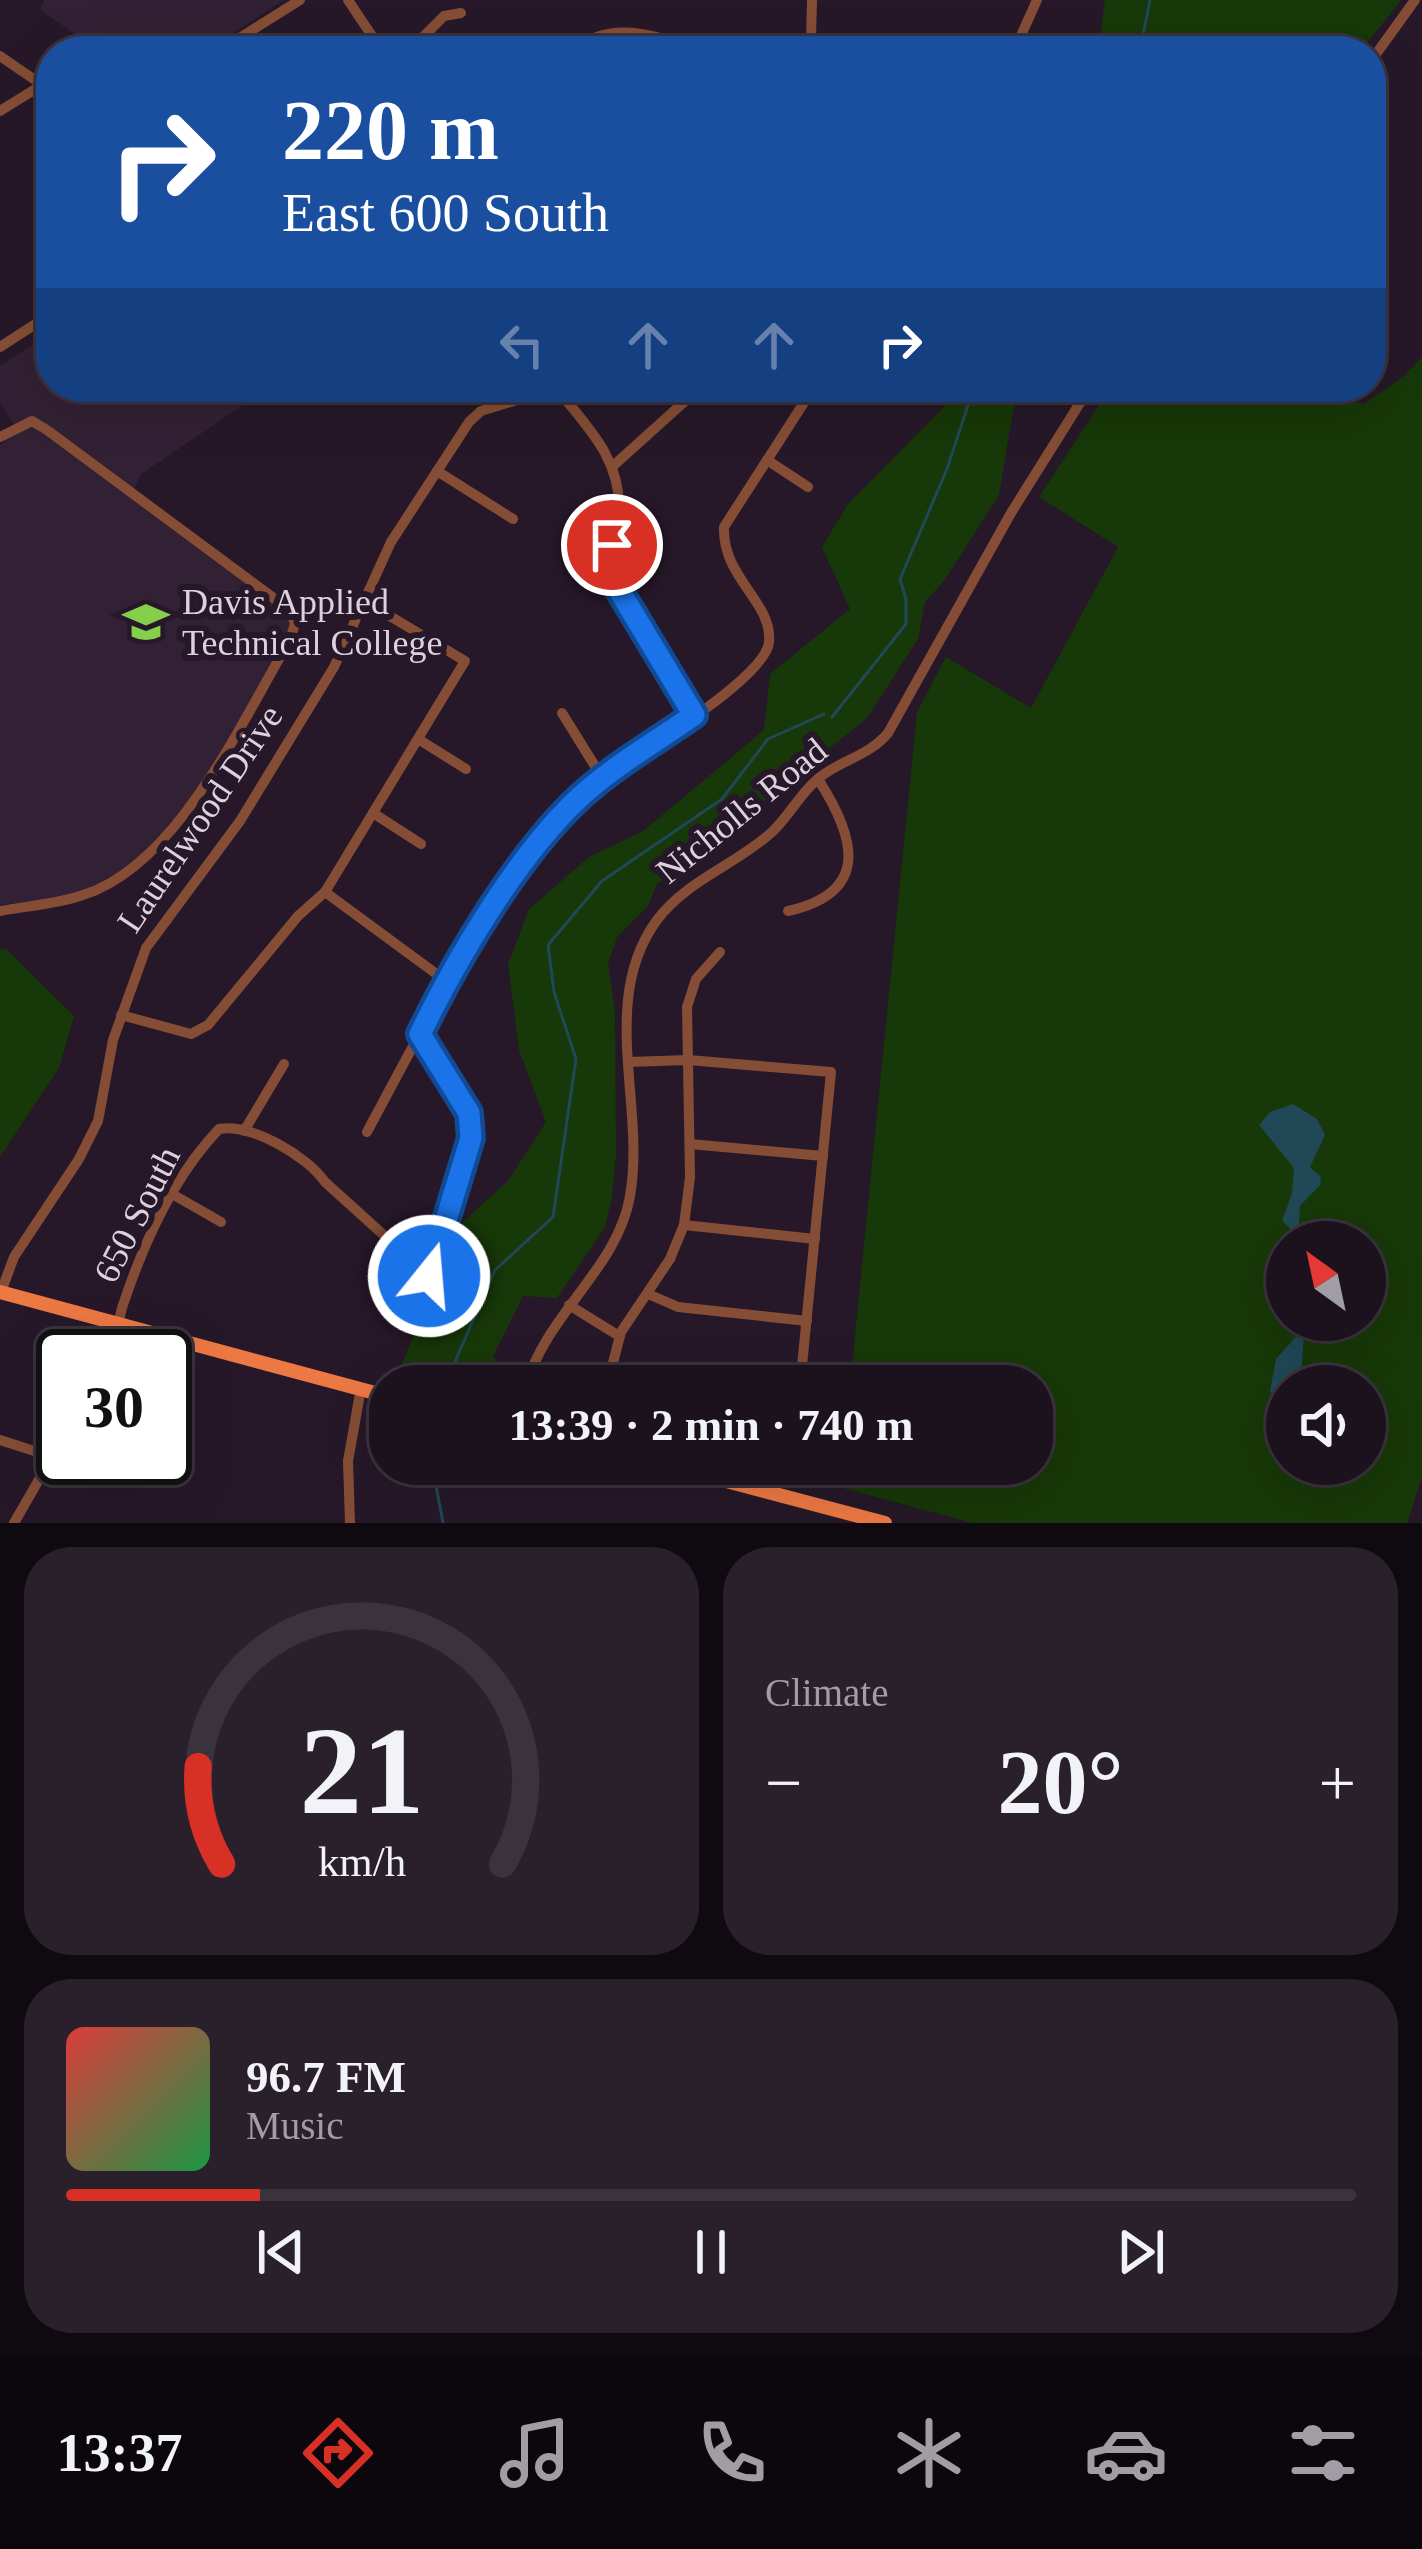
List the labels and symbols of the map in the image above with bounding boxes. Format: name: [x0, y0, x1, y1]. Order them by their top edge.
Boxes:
pin: [561, 494, 663, 596]
place label: Davis Applied Technical College: [182, 582, 442, 663]
school or university icon: Davis Applied Technical College: [121, 597, 171, 647]
street label: Laurelwood Drive: [109, 698, 290, 940]
street label: Nicholls Road: [649, 730, 835, 891]
street label: 650 South: [86, 1140, 188, 1289]
position arrow: [366, 1213, 492, 1339]
north arrow: [1266, 1221, 1386, 1341]
speed limit sign: 30: [36, 1329, 192, 1485]

